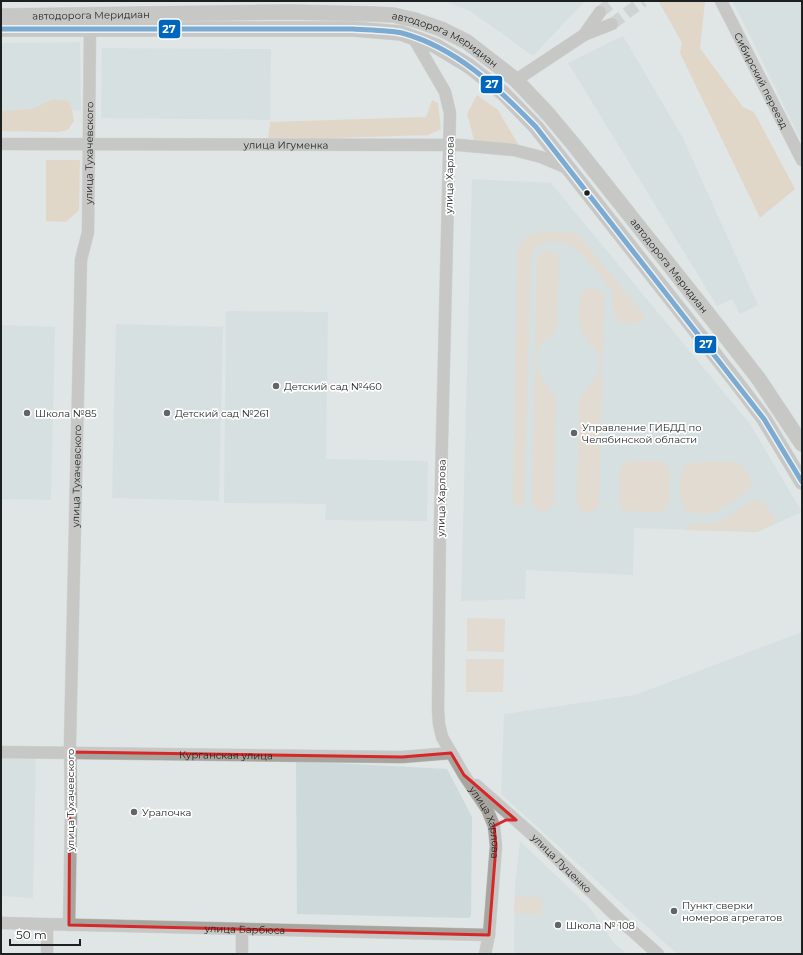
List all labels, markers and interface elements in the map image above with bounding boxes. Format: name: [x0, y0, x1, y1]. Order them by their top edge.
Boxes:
street label: автодорога Меридиан: [32, 8, 150, 23]
street label: автодорога Меридиан: [391, 9, 500, 71]
line badge: 27: [158, 19, 181, 39]
text: 27: [162, 22, 176, 36]
street label: Сибирский переезд: [731, 30, 791, 131]
line badge: 27: [480, 75, 503, 94]
text: 27: [485, 77, 499, 91]
street label: улица Тухачевского: [82, 102, 96, 205]
street label: улица Харлова: [442, 136, 457, 215]
street label: улица Игуменка: [243, 139, 328, 152]
unlabelled marker: [582, 188, 592, 198]
street label: автодорога Меридиан: [627, 216, 711, 316]
line badge: 27: [694, 335, 717, 354]
text: 27: [699, 337, 713, 351]
place label: Детский сад №460: [284, 380, 382, 393]
marker: Детский сад №460: [271, 381, 281, 391]
place label: Школа №85: [35, 407, 97, 420]
place label: Детский сад №261: [175, 407, 269, 420]
marker: Школа №85: [22, 408, 32, 418]
marker: Детский сад №261: [162, 408, 172, 418]
place label: Управление ГИБДД по Челябинской области: [582, 421, 702, 446]
street label: улица Тухачевского: [69, 425, 84, 529]
marker: Управление ГИБДД по Челябинской области: [569, 428, 579, 438]
street label: улица Харлова: [434, 459, 449, 538]
street label: Курганская улица: [179, 748, 273, 762]
street label: улица Тухачевского: [64, 749, 77, 852]
street label: улица Харлова: [466, 783, 502, 859]
place label: Уралочка: [142, 806, 191, 819]
marker: Уралочка: [129, 807, 139, 817]
street label: улица Луценко: [528, 830, 594, 896]
place label: Пункт сверки номеров агрегатов: [682, 899, 782, 924]
marker: Пункт сверки номеров агрегатов: [669, 906, 679, 916]
place label: Школа № 108: [566, 919, 635, 932]
marker: Школа № 108: [553, 920, 563, 930]
scale bar: [10, 921, 80, 947]
street label: улица Барбюса: [203, 922, 285, 937]
text: 50 m: [16, 927, 47, 942]

